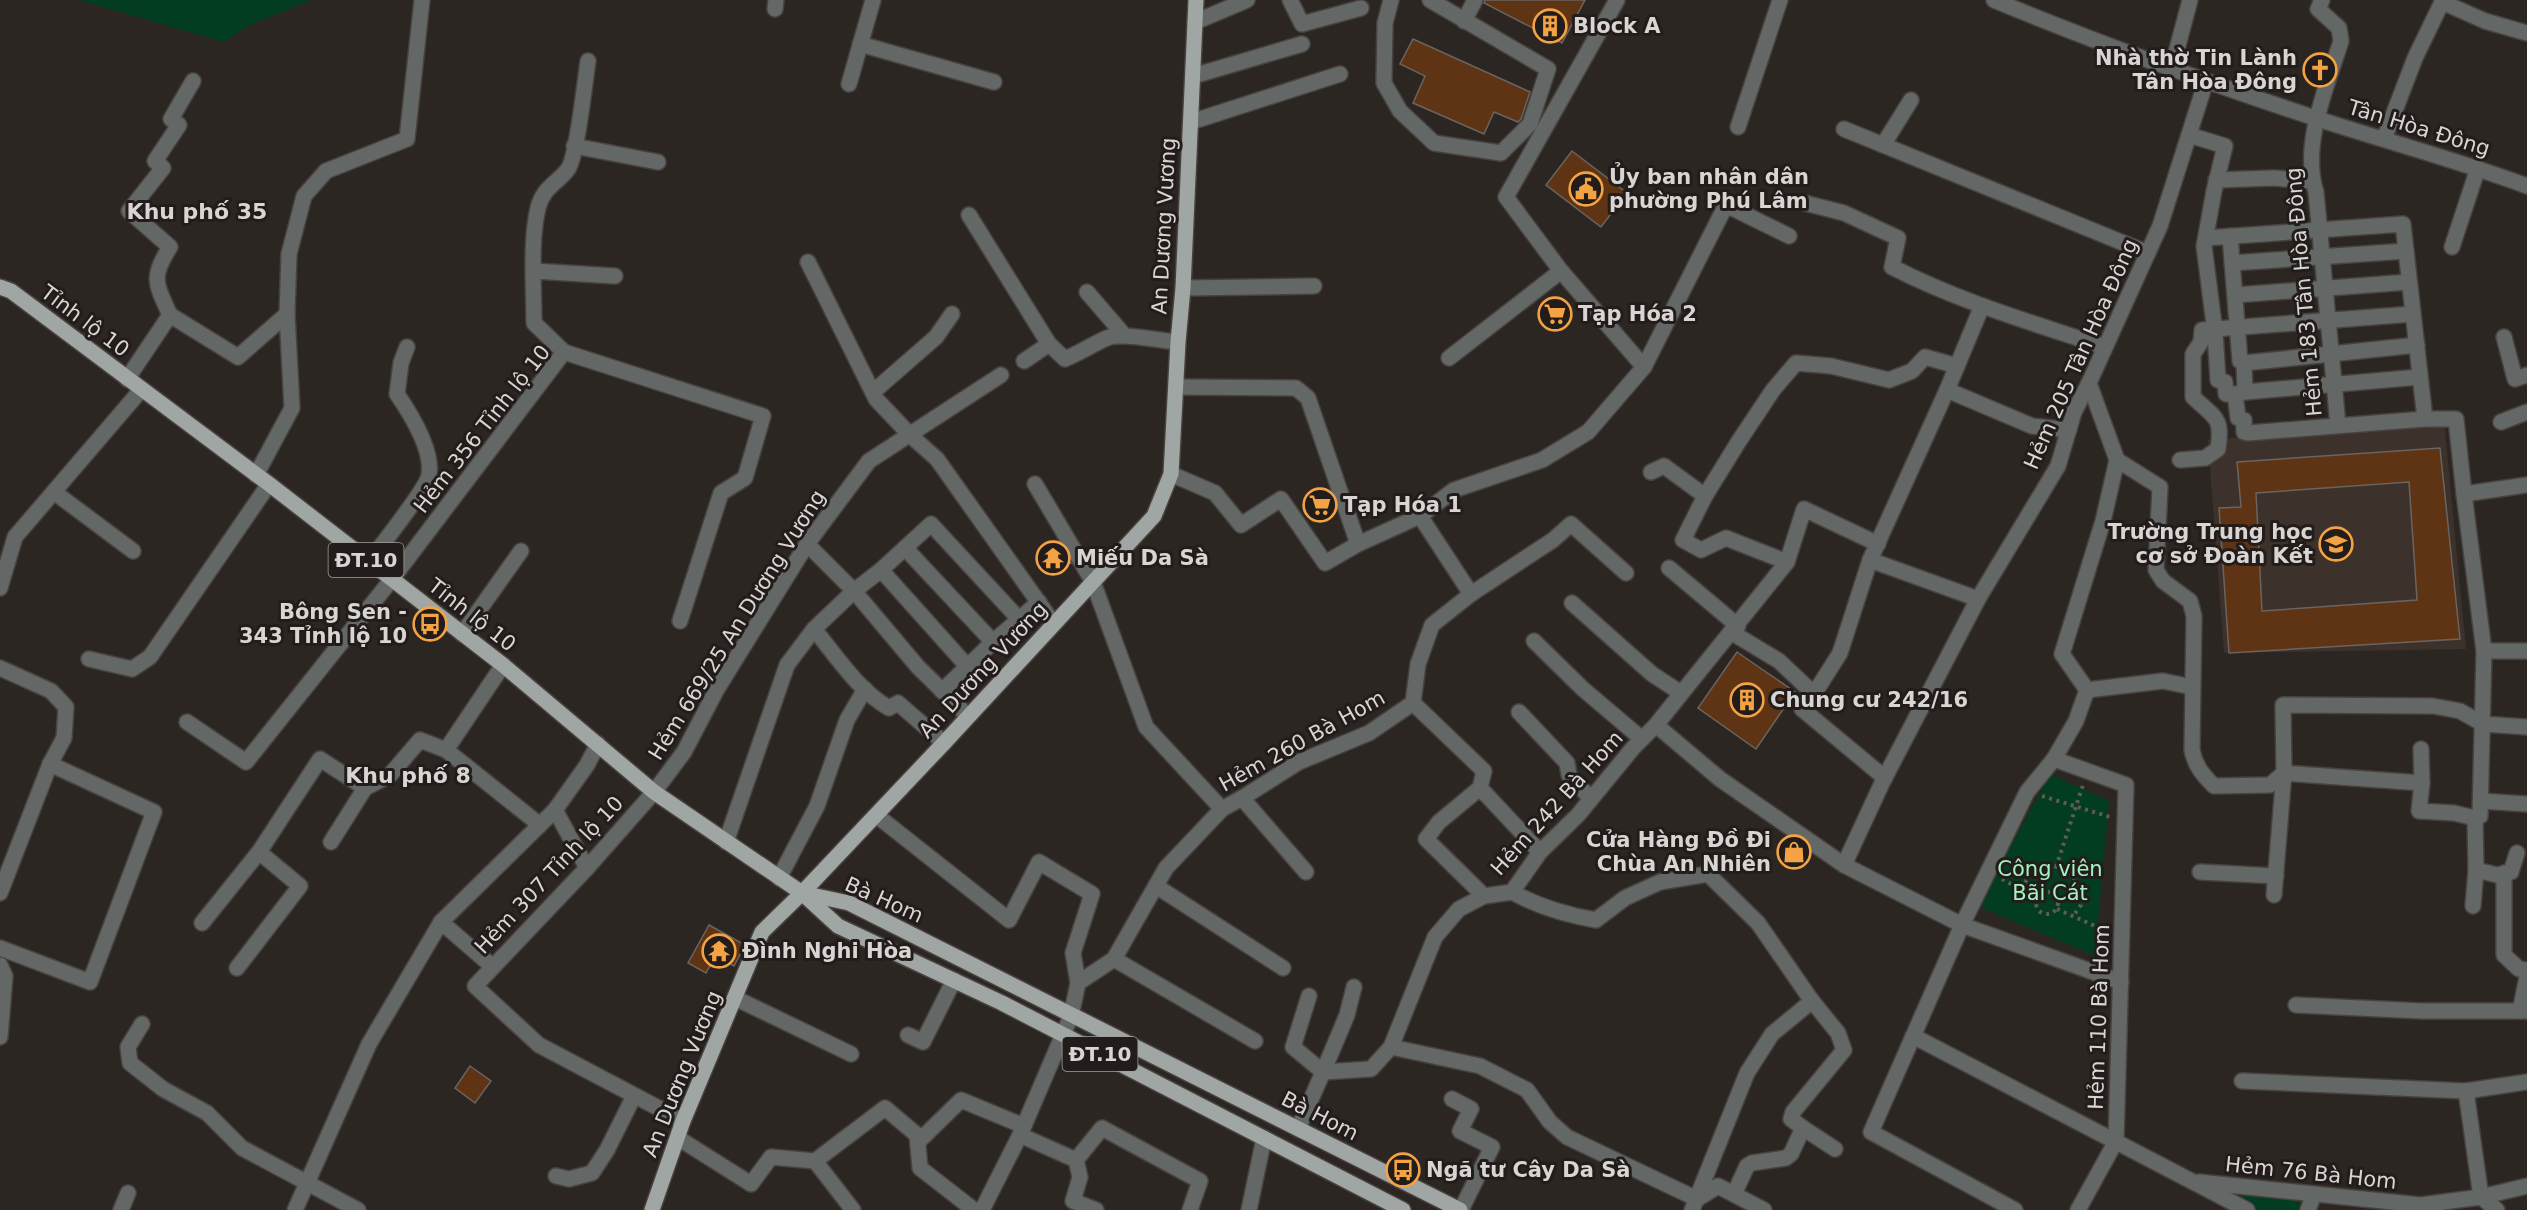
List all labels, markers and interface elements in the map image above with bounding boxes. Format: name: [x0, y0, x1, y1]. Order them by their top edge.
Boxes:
building icon: Block A: [1532, 8, 1568, 44]
place label: Block A: [1573, 14, 1661, 38]
place label: Nhà thờ Tin Lành Tân Hòa Đông: [2095, 46, 2297, 94]
church icon: Nhà thờ Tin Lành Tân Hòa Đông: [2302, 52, 2338, 88]
street label: Tân Hòa Đông: [2344, 95, 2493, 161]
street label: An Dương Vương: [1147, 137, 1181, 315]
place label: Ủy ban nhân dân phường Phú Lâm: [1609, 162, 1809, 213]
street label: Hẻm 183 Tân Hòa Đông: [2281, 167, 2327, 417]
public building icon: Ủy ban nhân dân phường Phú Lâm: [1568, 171, 1604, 207]
district label: Khu phố 35: [127, 199, 267, 224]
street label: Hẻm 205 Tân Hòa Đông: [2019, 235, 2143, 473]
street label: Tỉnh lộ 10: [35, 280, 134, 362]
supermarket icon: Tạp Hóa 2: [1537, 296, 1573, 332]
place label: Tạp Hóa 2: [1578, 302, 1697, 326]
street label: Hẻm 356 Tỉnh lộ 10: [409, 340, 555, 518]
street label: Hẻm 669/25 An Dương Vương: [644, 486, 830, 764]
supermarket icon: Tạp Hóa 1: [1302, 487, 1338, 523]
place label: Tạp Hóa 1: [1343, 493, 1462, 517]
place label: Trường Trung học cơ sở Đoàn Kết: [2108, 520, 2313, 568]
school or university icon: Trường Trung học cơ sở Đoàn Kết: [2318, 526, 2354, 562]
temple icon: Miếu Da Sà: [1035, 540, 1071, 576]
road number: ĐT.10: [328, 543, 404, 577]
place label: Miếu Da Sà: [1076, 546, 1209, 570]
street label: Tỉnh lộ 10: [423, 573, 520, 656]
street label: An Dương Vương: [914, 597, 1052, 743]
place label: Bông Sen - 343 Tỉnh lộ 10: [239, 600, 407, 648]
bus stop icon: Bông Sen - 343 Tỉnh lộ 10: [412, 606, 448, 642]
building icon: Chung cư 242/16: [1729, 682, 1765, 718]
street label: Hẻm 260 Bà Hom: [1215, 686, 1389, 796]
place label: Chung cư 242/16: [1770, 688, 1968, 712]
street label: Hẻm 242 Bà Hom: [1486, 726, 1628, 880]
district label: Khu phố 8: [345, 763, 471, 788]
street label: Hẻm 307 Tỉnh lộ 10: [470, 791, 628, 959]
place label: Cửa Hàng Đồ Đi Chùa An Nhiên: [1586, 828, 1771, 876]
shop icon: Cửa Hàng Đồ Đi Chùa An Nhiên: [1776, 834, 1812, 870]
park label: Công viên Bãi Cát: [1997, 857, 2103, 905]
street label: Bà Hom: [841, 872, 927, 928]
street label: Hẻm 110 Bà Hom: [2084, 924, 2114, 1110]
temple icon: Đình Nghi Hòa: [701, 933, 737, 969]
place label: Đình Nghi Hòa: [742, 939, 912, 963]
street label: An Dương Vương: [638, 987, 726, 1161]
road number: ĐT.10: [1062, 1037, 1138, 1071]
street label: Bà Hom: [1278, 1086, 1362, 1146]
bus stop icon: Ngã tư Cây Da Sà: [1385, 1152, 1421, 1188]
street label: Hẻm 76 Bà Hom: [2224, 1152, 2398, 1194]
place label: Ngã tư Cây Da Sà: [1426, 1158, 1631, 1182]

